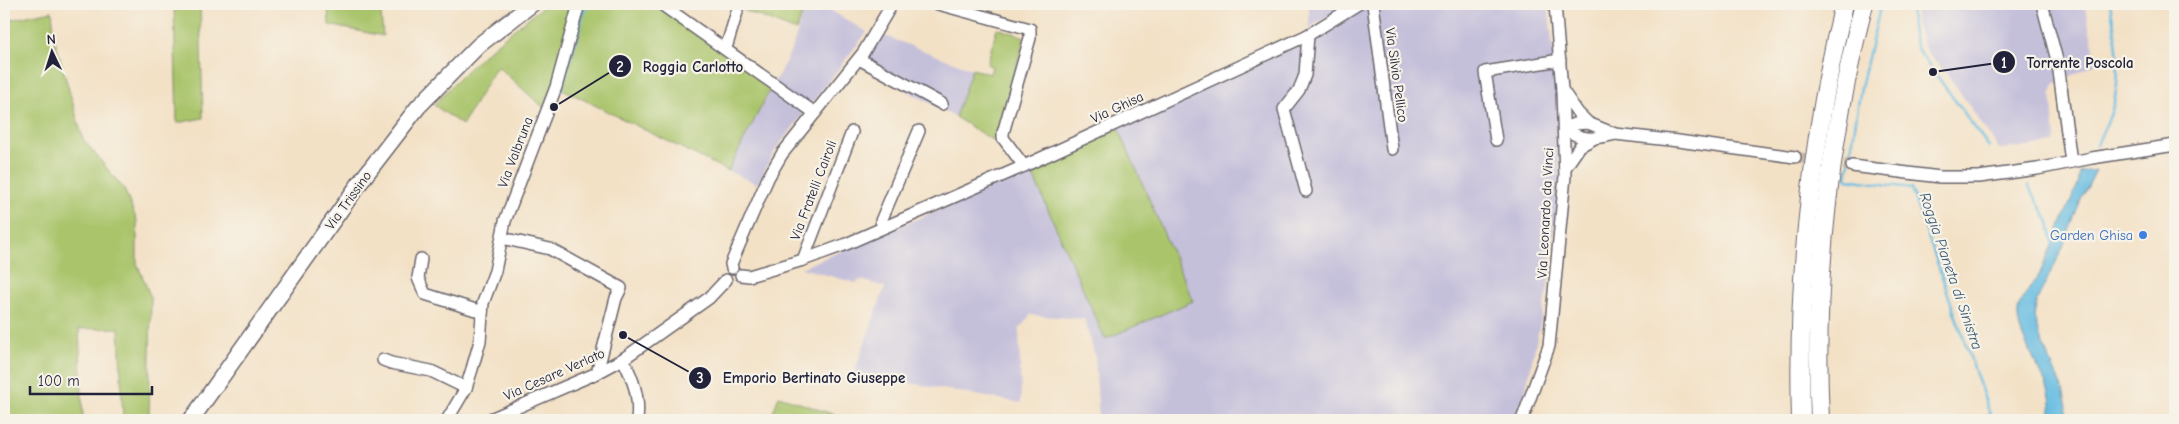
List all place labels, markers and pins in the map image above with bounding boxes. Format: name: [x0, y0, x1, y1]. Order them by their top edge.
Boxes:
callout: Torrente Poscola: [1991, 47, 2144, 77]
callout: Roggia Carlotto: [608, 51, 753, 81]
place label: Garden Ghisa: [2050, 227, 2133, 244]
marker: Garden Ghisa: [2137, 229, 2149, 241]
callout: Emporio Bertinato Giuseppe: [688, 363, 915, 393]

